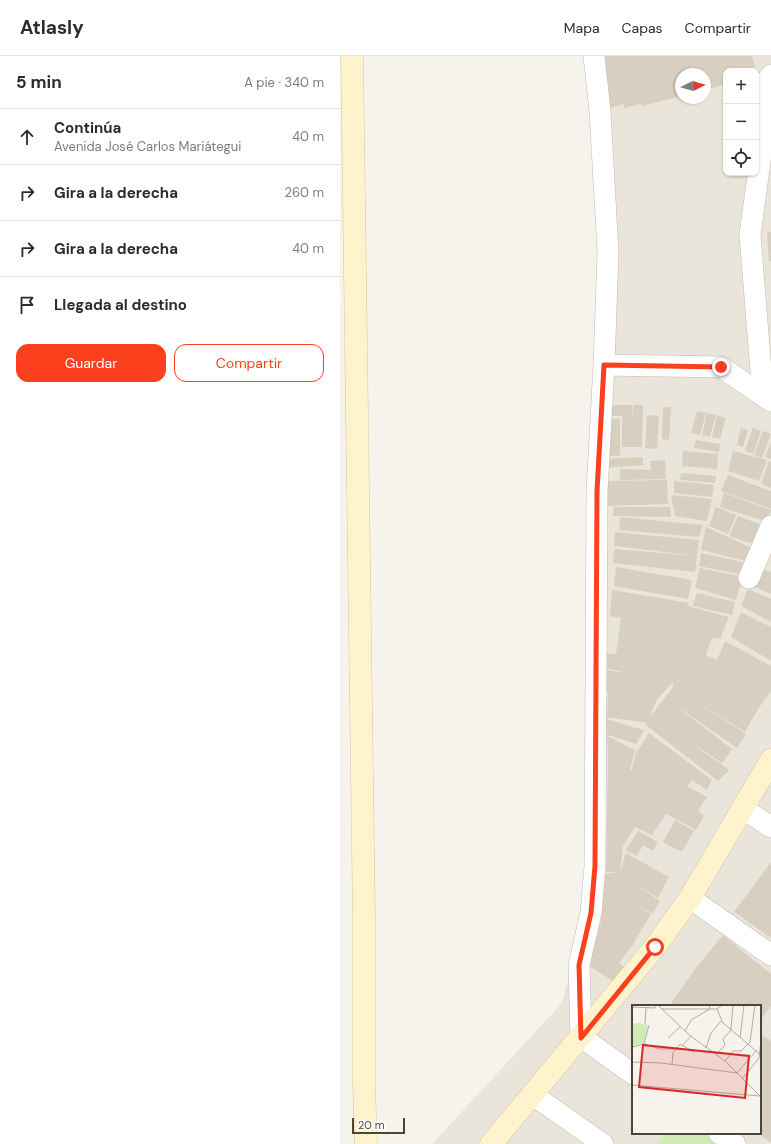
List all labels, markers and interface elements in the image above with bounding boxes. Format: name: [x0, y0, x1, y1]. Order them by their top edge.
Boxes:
text: Atlasly: [20, 15, 84, 40]
text: Mapa: [564, 19, 600, 37]
text: Capas: [622, 19, 663, 37]
text: Compartir: [685, 19, 751, 37]
north arrow: [675, 68, 711, 104]
map controls: [723, 68, 759, 176]
button: +: [723, 68, 759, 104]
text: 5 min: [16, 71, 62, 93]
text: A pie · 340 m: [244, 74, 324, 91]
button: −: [723, 104, 759, 140]
text: Continúa: [54, 118, 121, 138]
icon: ahead: [16, 126, 38, 148]
text: 40 m: [292, 128, 324, 145]
text: Avenida José Carlos Mariátegui: [54, 138, 241, 155]
button: locate: [723, 140, 759, 176]
icon: right: [16, 182, 38, 204]
text: Gira a la derecha: [54, 183, 178, 203]
text: 260 m: [284, 184, 324, 201]
icon: right: [16, 238, 38, 260]
text: Gira a la derecha: [54, 239, 178, 259]
text: 40 m: [292, 240, 324, 257]
icon: arrive: [16, 294, 38, 316]
text: Llegada al destino: [54, 295, 187, 315]
button: Guardar: [16, 344, 166, 382]
button: Compartir: [174, 344, 324, 382]
route end: [712, 358, 730, 376]
route start: [646, 938, 664, 956]
inset map: [632, 1005, 761, 1134]
scale bar: [352, 1116, 405, 1135]
text: 20 m: [358, 1118, 384, 1132]

